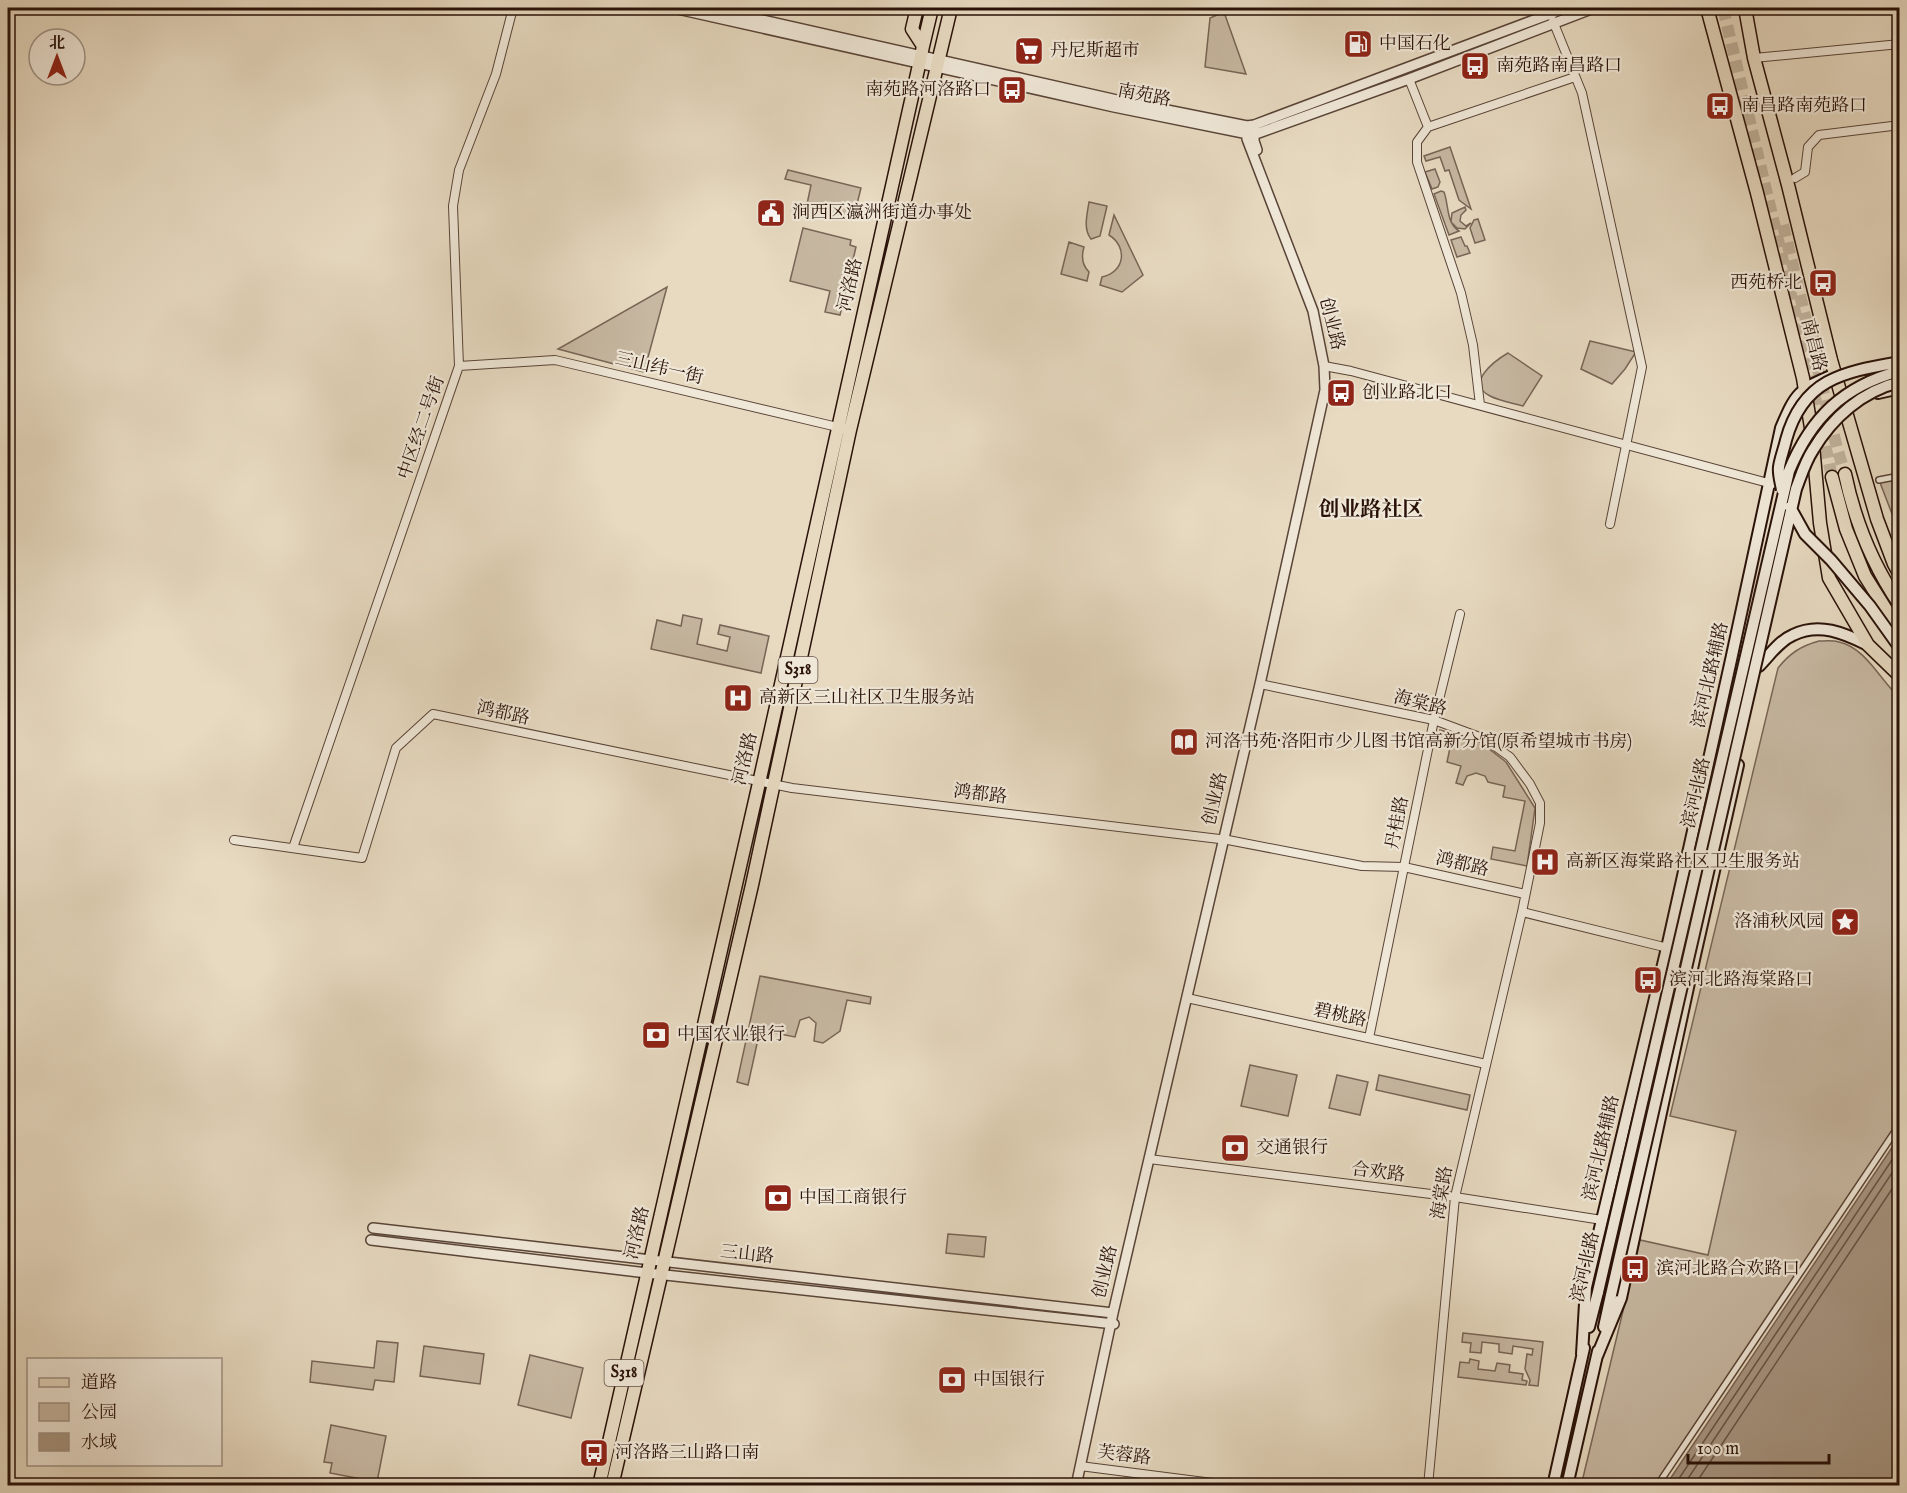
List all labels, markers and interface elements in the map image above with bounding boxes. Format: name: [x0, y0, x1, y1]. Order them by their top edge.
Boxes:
north arrow: [27, 27, 87, 87]
fuel station icon: 中国石化: [1342, 28, 1374, 60]
place label: 中国石化: [1379, 33, 1451, 56]
text: 北: [49, 34, 65, 54]
supermarket icon: 丹尼斯超市: [1013, 35, 1045, 67]
place label: 丹尼斯超市: [1050, 40, 1140, 63]
bus stop icon: 南苑路南昌路口: [1459, 50, 1491, 82]
place label: 南苑路南昌路口: [1496, 55, 1622, 78]
bus stop icon: 南苑路河洛路口: [996, 74, 1028, 106]
place label: 南苑路河洛路口: [865, 79, 991, 102]
street label: 南苑路: [1115, 80, 1173, 112]
bus stop icon: 南昌路南苑路口: [1704, 90, 1736, 122]
place label: 南昌路南苑路口: [1741, 95, 1867, 118]
public building icon: 涧西区瀛洲街道办事处: [755, 197, 787, 229]
place label: 涧西区瀛洲街道办事处: [792, 202, 972, 225]
street label: 河洛路: [834, 256, 868, 314]
bus stop icon: 西苑桥北: [1807, 267, 1839, 299]
place label: 西苑桥北: [1730, 272, 1802, 295]
street label: 创业路: [1313, 295, 1349, 353]
street label: 南昌路: [1795, 316, 1831, 374]
street label: 三山纬一街: [613, 348, 705, 390]
street label: 中区经二号街: [394, 373, 450, 483]
bus stop icon: 创业路北口: [1325, 377, 1357, 409]
place label: 创业路北口: [1362, 382, 1452, 405]
district label: 创业路社区: [1319, 497, 1424, 524]
street label: 滨河北路辅路: [1688, 620, 1734, 730]
road number: S318: [778, 657, 818, 683]
hospital icon: 高新区三山社区卫生服务站: [722, 682, 754, 714]
street label: 海棠路: [1391, 686, 1449, 722]
place label: 高新区三山社区卫生服务站: [759, 687, 975, 710]
street label: 鸿都路: [474, 697, 532, 731]
library icon: 河洛书苑·洛阳市少儿图书馆高新分馆(原希望城市书房): [1168, 726, 1200, 758]
street label: 河洛路: [729, 730, 763, 788]
place label: 河洛书苑·洛阳市少儿图书馆高新分馆(原希望城市书房): [1205, 731, 1632, 754]
street label: 滨河北路: [1678, 755, 1716, 831]
street label: 创业路: [1199, 770, 1233, 828]
street label: 鸿都路: [952, 780, 1008, 810]
street label: 丹桂路: [1382, 794, 1414, 852]
hospital icon: 高新区海棠路社区卫生服务站: [1529, 846, 1561, 878]
street label: 鸿都路: [1433, 848, 1491, 882]
place label: 高新区海棠路社区卫生服务站: [1566, 851, 1800, 874]
place icon: 洛浦秋风园: [1829, 906, 1861, 938]
place label: 洛浦秋风园: [1734, 911, 1824, 934]
bus stop icon: 滨河北路海棠路口: [1632, 964, 1664, 996]
place label: 滨河北路海棠路口: [1669, 969, 1813, 992]
street label: 碧桃路: [1311, 999, 1369, 1033]
bank icon: 中国农业银行: [640, 1019, 672, 1051]
place label: 中国农业银行: [677, 1024, 785, 1047]
street label: 滨河北路辅路: [1579, 1093, 1625, 1203]
bank icon: 交通银行: [1219, 1132, 1251, 1164]
place label: 交通银行: [1256, 1137, 1328, 1160]
street label: 合欢路: [1350, 1158, 1406, 1188]
street label: 海棠路: [1427, 1165, 1459, 1221]
bank icon: 中国工商银行: [762, 1182, 794, 1214]
place label: 中国工商银行: [799, 1187, 907, 1210]
street label: 河洛路: [621, 1204, 655, 1262]
street label: 滨河北路: [1567, 1229, 1605, 1305]
street label: 三山路: [719, 1241, 775, 1269]
street label: 创业路: [1089, 1243, 1123, 1301]
bus stop icon: 滨河北路合欢路口: [1619, 1253, 1651, 1285]
place label: 滨河北路合欢路口: [1656, 1258, 1800, 1281]
legend: [27, 1358, 222, 1466]
road number: S318: [604, 1360, 644, 1386]
bank icon: 中国银行: [936, 1364, 968, 1396]
place label: 中国银行: [973, 1369, 1045, 1392]
text: 道路: [81, 1372, 117, 1395]
text: 公园: [81, 1402, 117, 1425]
scale bar: [1688, 1427, 1829, 1465]
text: 水域: [81, 1432, 117, 1455]
bus stop icon: 河洛路三山路口南: [578, 1437, 610, 1469]
text: 100 m: [1697, 1438, 1739, 1461]
street label: 芙蓉路: [1096, 1441, 1152, 1471]
place label: 河洛路三山路口南: [615, 1442, 759, 1465]

